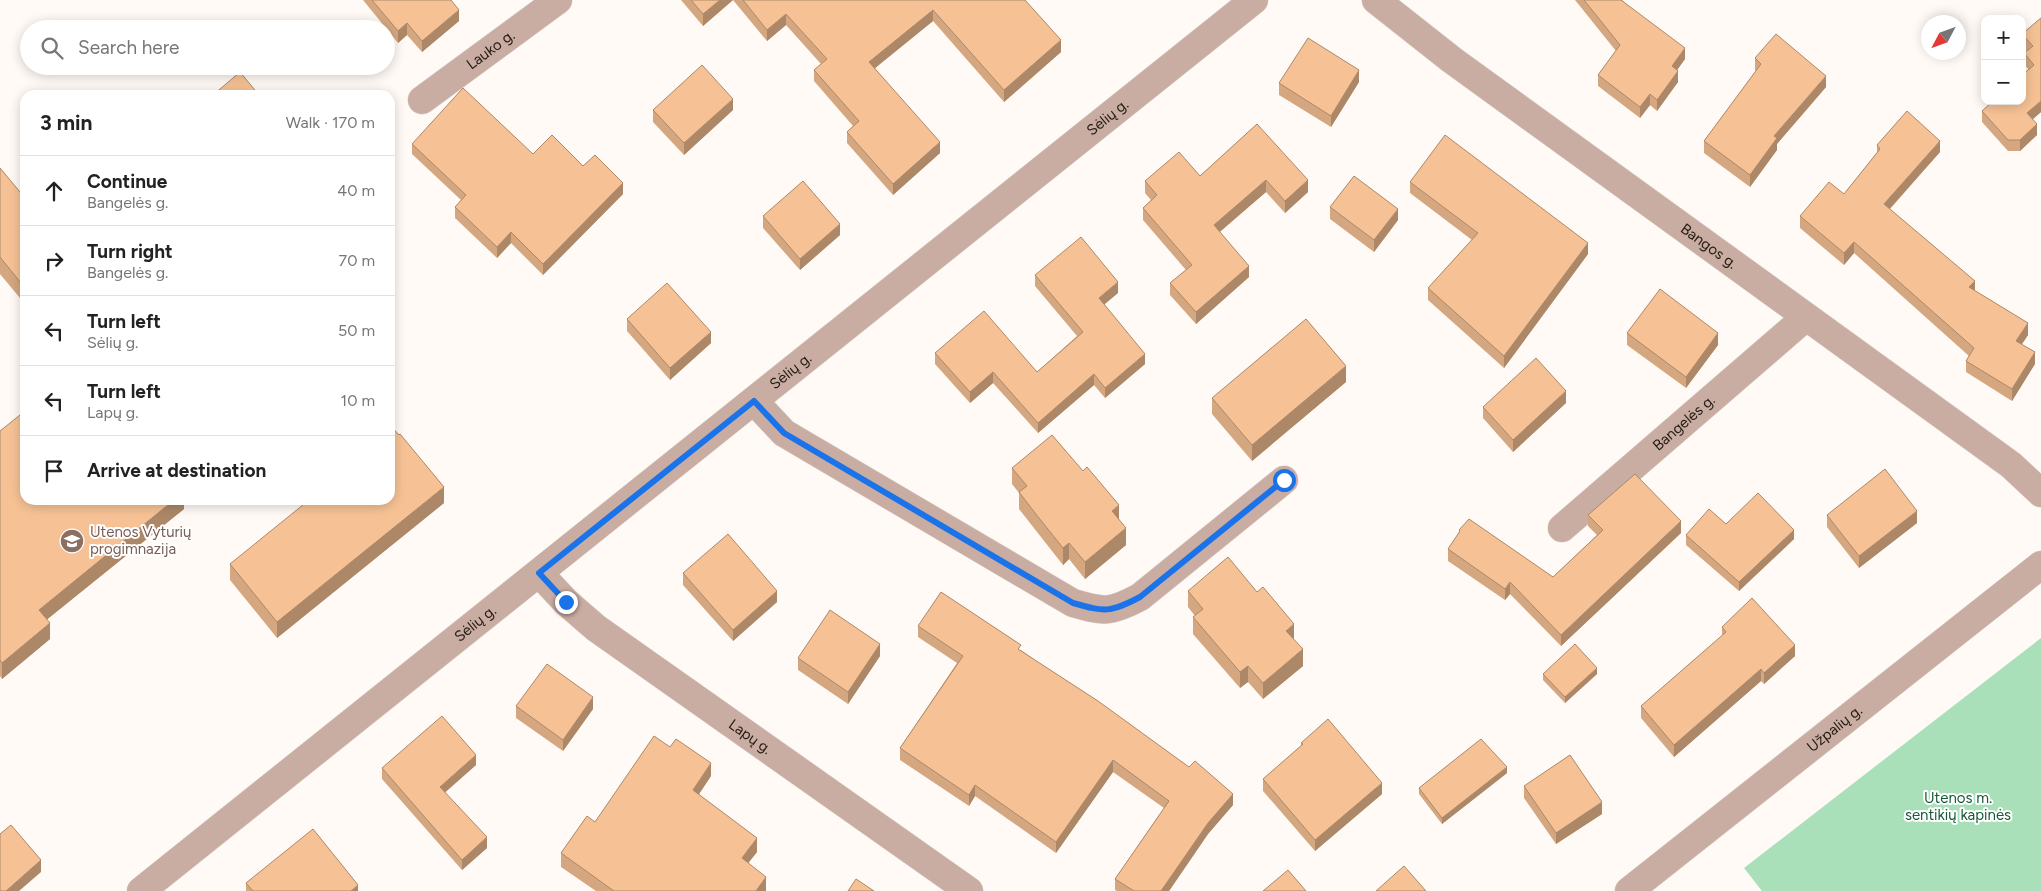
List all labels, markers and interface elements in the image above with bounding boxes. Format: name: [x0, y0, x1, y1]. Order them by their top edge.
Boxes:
north arrow: [1921, 15, 1966, 60]
map controls: [1981, 15, 2026, 105]
button: +: [1981, 15, 2026, 60]
search box: [20, 20, 395, 75]
street label: Lauko g.: [463, 26, 518, 73]
icon: search: [38, 34, 66, 62]
text: Search here: [78, 36, 180, 59]
button: −: [1981, 60, 2026, 105]
street label: Sėlių g.: [1083, 95, 1132, 139]
text: 3 min: [40, 110, 92, 135]
text: Walk · 170 m: [286, 113, 375, 132]
text: Continue: [87, 170, 167, 193]
icon: ahead: [40, 177, 68, 205]
text: 40 m: [337, 181, 375, 200]
text: Bangelės g.: [87, 193, 168, 212]
street label: Bangos g.: [1677, 220, 1741, 273]
text: Turn right: [87, 240, 173, 263]
icon: right: [40, 247, 68, 275]
text: 70 m: [339, 251, 375, 270]
text: Bangelės g.: [87, 263, 168, 282]
text: Turn left: [87, 310, 161, 333]
icon: left: [40, 317, 68, 345]
text: 50 m: [338, 321, 375, 340]
text: Sėlių g.: [87, 333, 138, 352]
street label: Sėlių g.: [766, 349, 815, 393]
text: Turn left: [87, 380, 161, 403]
icon: left: [40, 387, 68, 415]
text: 10 m: [341, 391, 375, 410]
street label: Bangelės g.: [1649, 391, 1719, 454]
text: Lapų g.: [87, 403, 139, 422]
icon: arrive: [40, 457, 68, 485]
text: Arrive at destination: [87, 459, 266, 482]
route start: [1273, 469, 1296, 492]
place label: Utenos Vyturių progimnazija: [90, 523, 191, 558]
school or university icon: Utenos Vyturių progimnazija: [59, 528, 85, 554]
route end: [555, 591, 578, 614]
street label: Sėlių g.: [451, 601, 500, 646]
street label: Užpalių g.: [1803, 701, 1866, 756]
street label: Lapų g.: [725, 715, 775, 758]
park label: Utenos m. sentikių kapinės: [1905, 789, 2011, 824]

